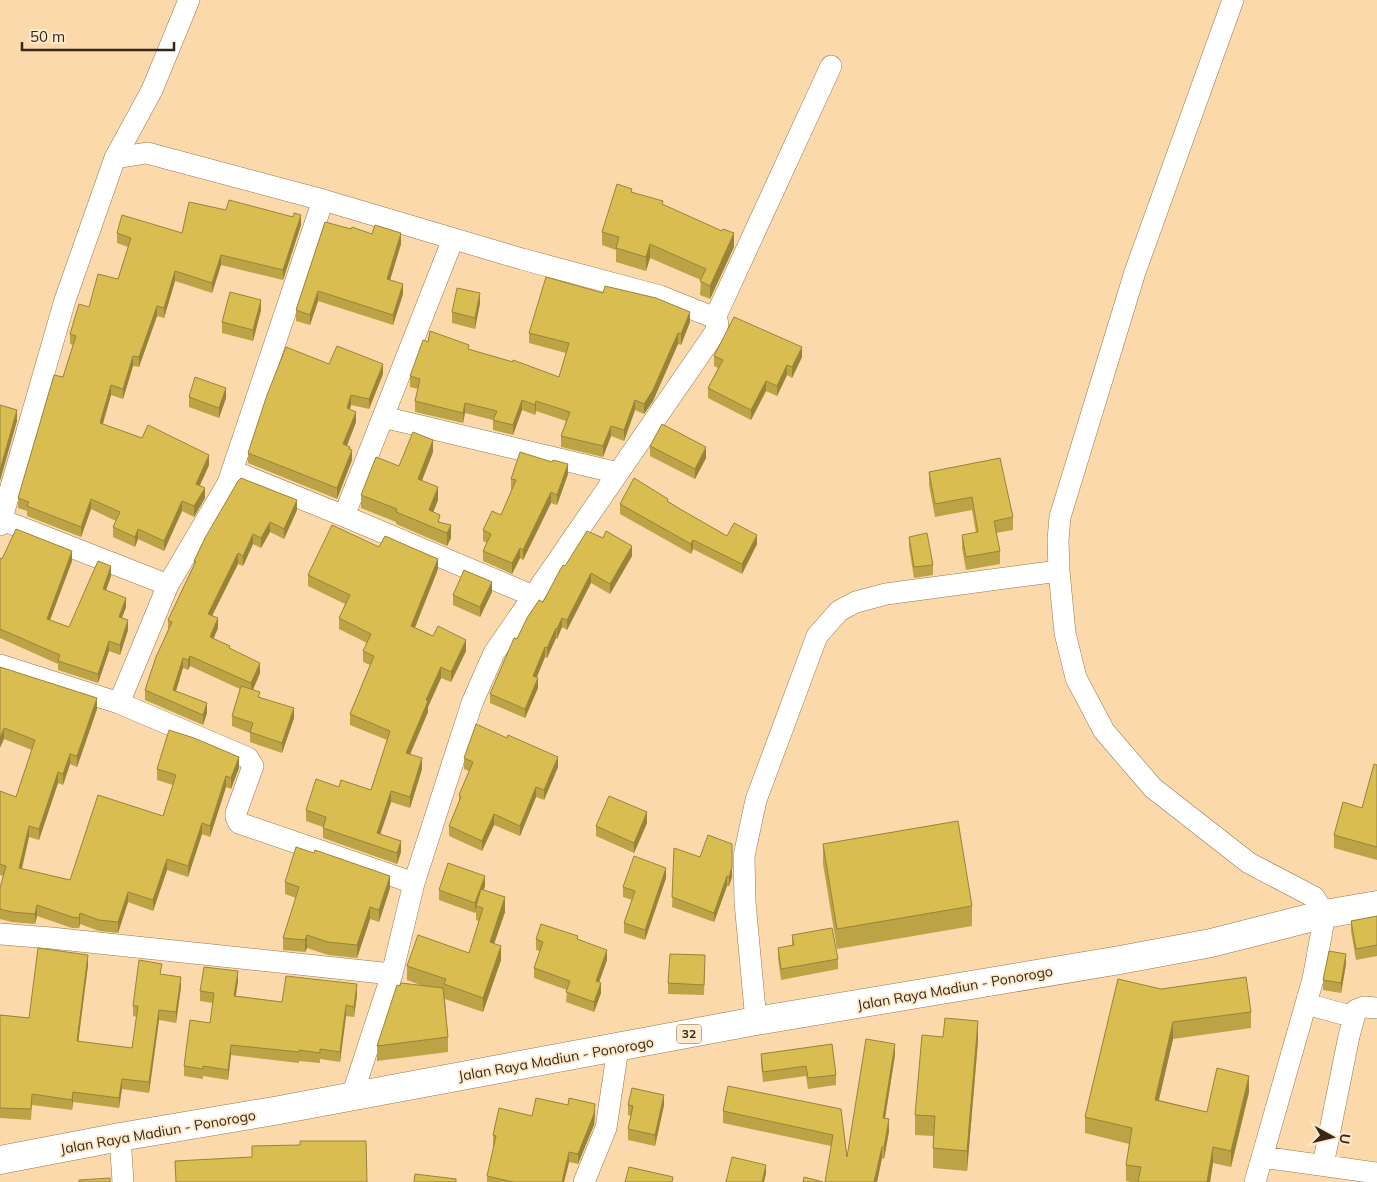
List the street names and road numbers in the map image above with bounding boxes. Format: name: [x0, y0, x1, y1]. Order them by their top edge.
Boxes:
street label: Jalan Raya Madiun - Ponorogo: [856, 962, 1054, 1014]
road number: 32: [676, 1024, 702, 1044]
street label: Jalan Raya Madiun - Ponorogo: [457, 1033, 655, 1085]
street label: Jalan Raya Madiun - Ponorogo: [59, 1106, 257, 1158]

